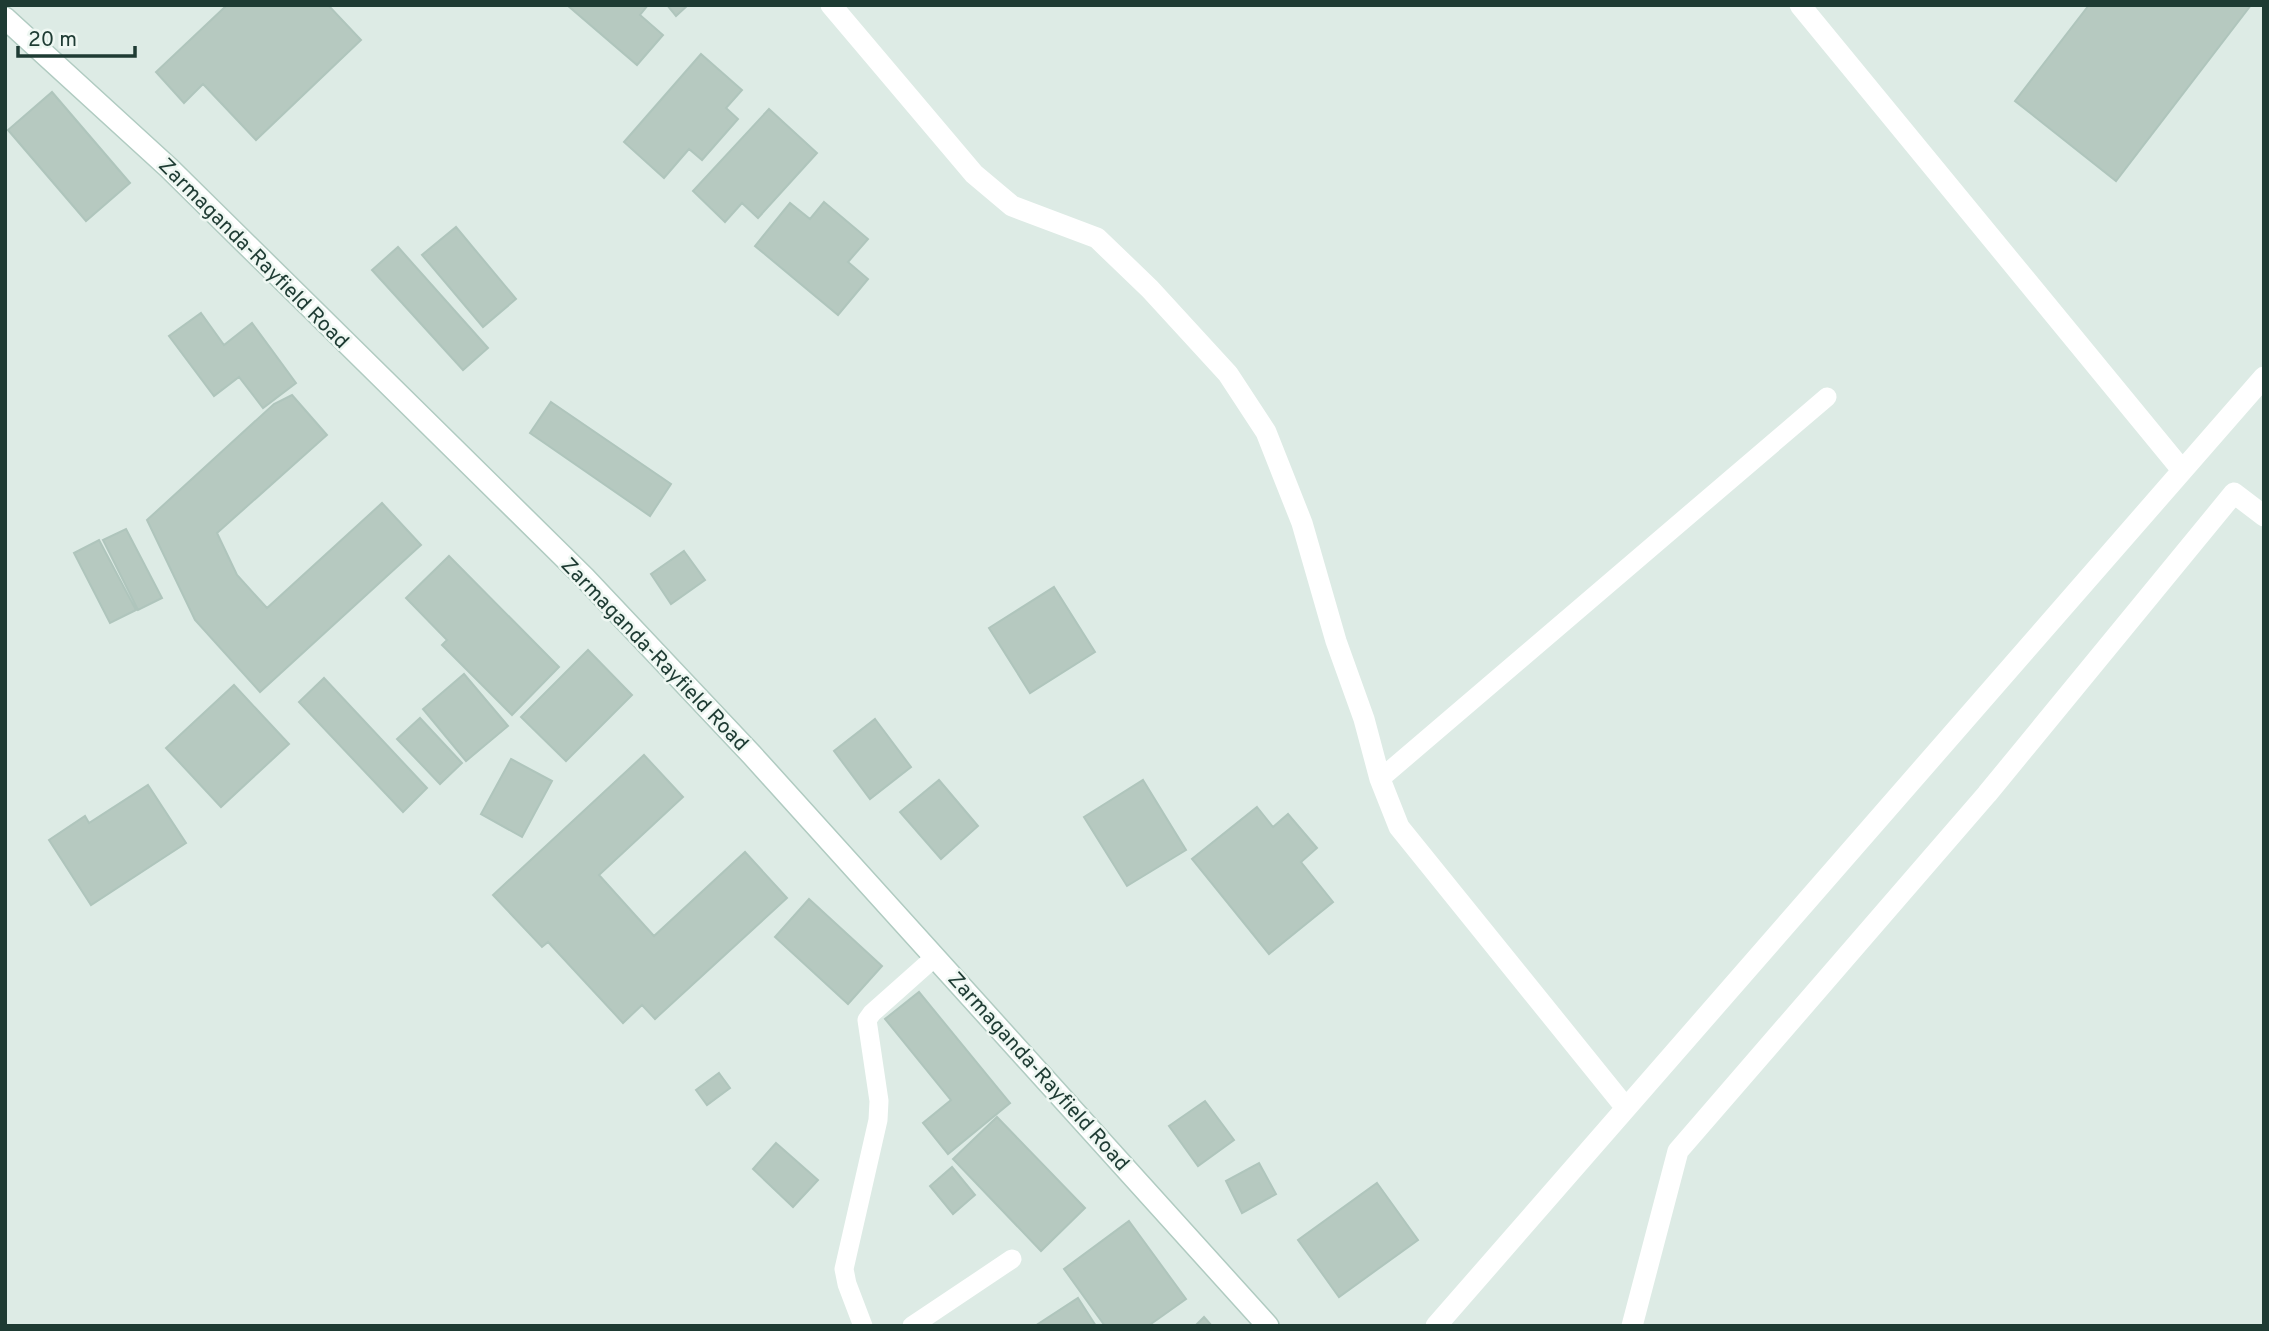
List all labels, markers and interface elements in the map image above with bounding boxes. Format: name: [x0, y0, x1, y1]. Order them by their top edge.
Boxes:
scale bar: [18, 14, 135, 58]
text: 20 m: [28, 27, 77, 54]
street label: Zarmaganda-Rayfield Road: [152, 153, 354, 355]
street label: Zarmaganda-Rayfield Road: [554, 552, 754, 758]
street label: Zarmaganda-Rayfield Road: [941, 967, 1135, 1177]

